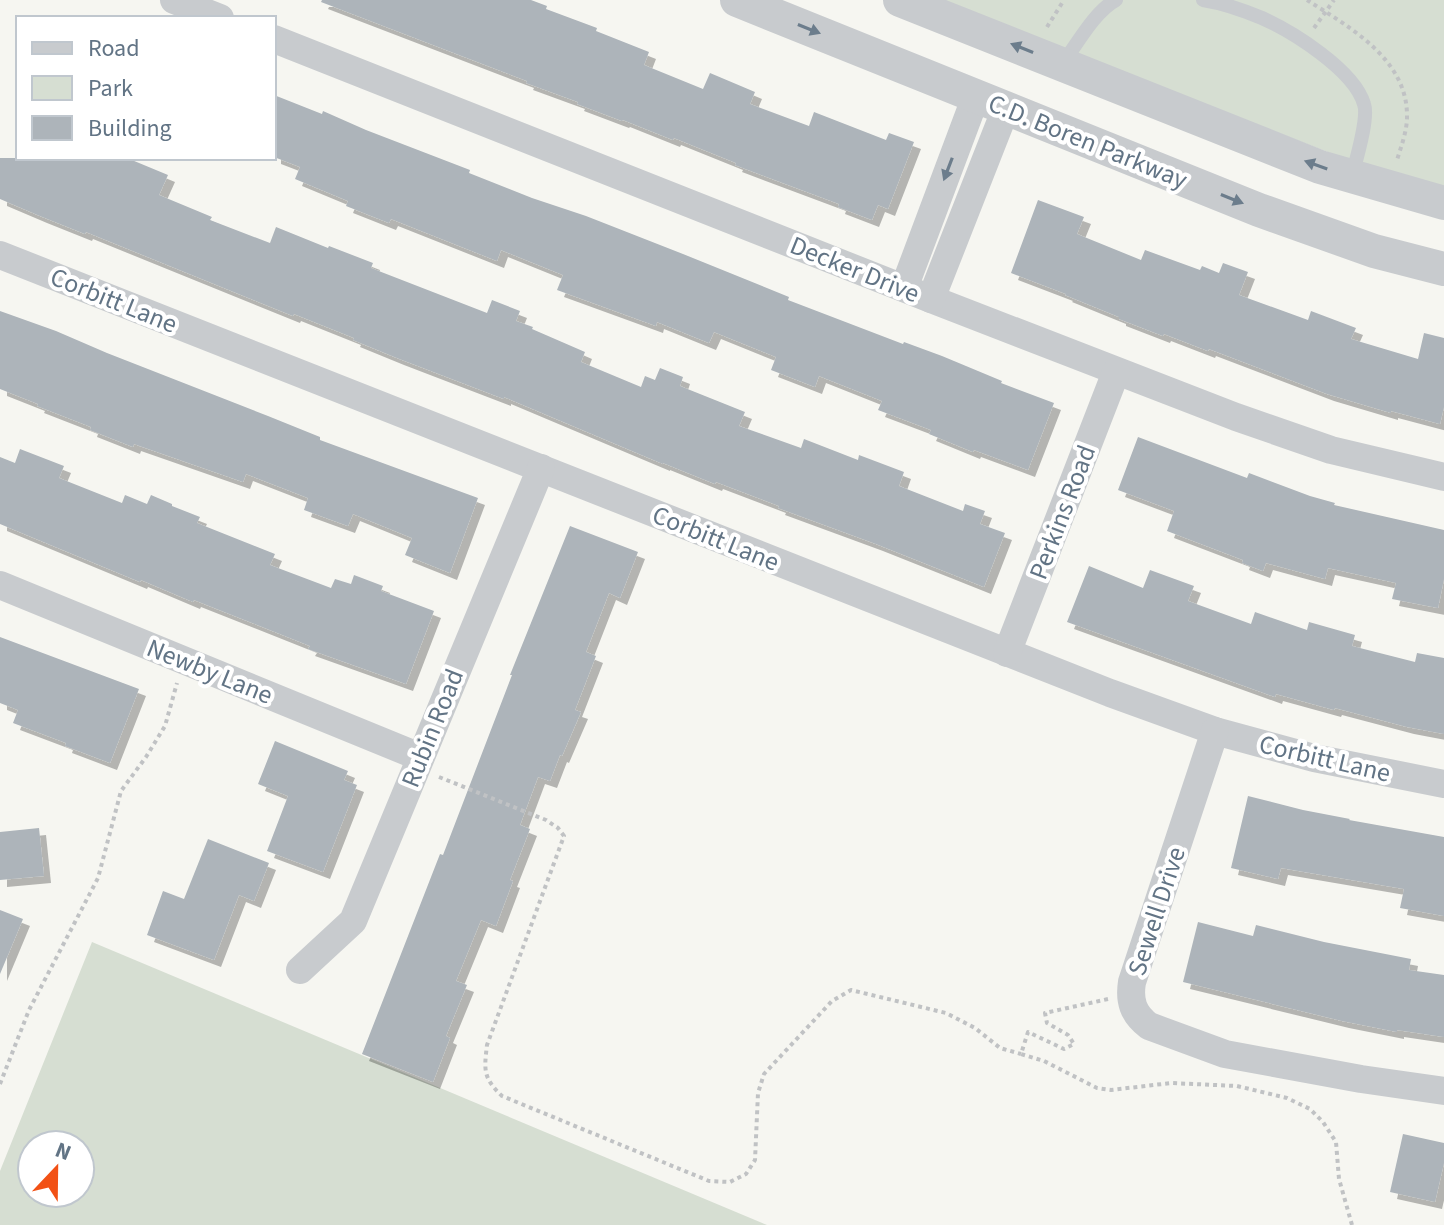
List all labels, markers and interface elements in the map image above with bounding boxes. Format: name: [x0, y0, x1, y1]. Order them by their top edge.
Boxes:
legend: [16, 16, 276, 160]
one-way arrow: [797, 23, 821, 36]
text: Road: [88, 31, 140, 66]
one-way arrow: [1010, 42, 1034, 55]
text: Park: [88, 71, 133, 106]
street label: C.D. Boren Parkway: [983, 85, 1193, 198]
text: Building: [88, 111, 172, 146]
one-way arrow: [941, 157, 954, 181]
one-way arrow: [1304, 158, 1328, 171]
one-way arrow: [1220, 193, 1244, 206]
street label: Decker Drive: [785, 227, 925, 312]
street label: Corbitt Lane: [45, 258, 183, 343]
street label: Perkins Road: [1020, 440, 1105, 585]
street label: Corbitt Lane: [647, 496, 785, 581]
street label: Newby Lane: [141, 629, 278, 714]
street label: Rubin Road: [392, 663, 473, 793]
street label: Corbitt Lane: [1256, 725, 1394, 792]
street label: Sewell Drive: [1118, 842, 1195, 980]
north arrow: [16, 1129, 96, 1209]
text: N: [50, 1134, 76, 1169]

